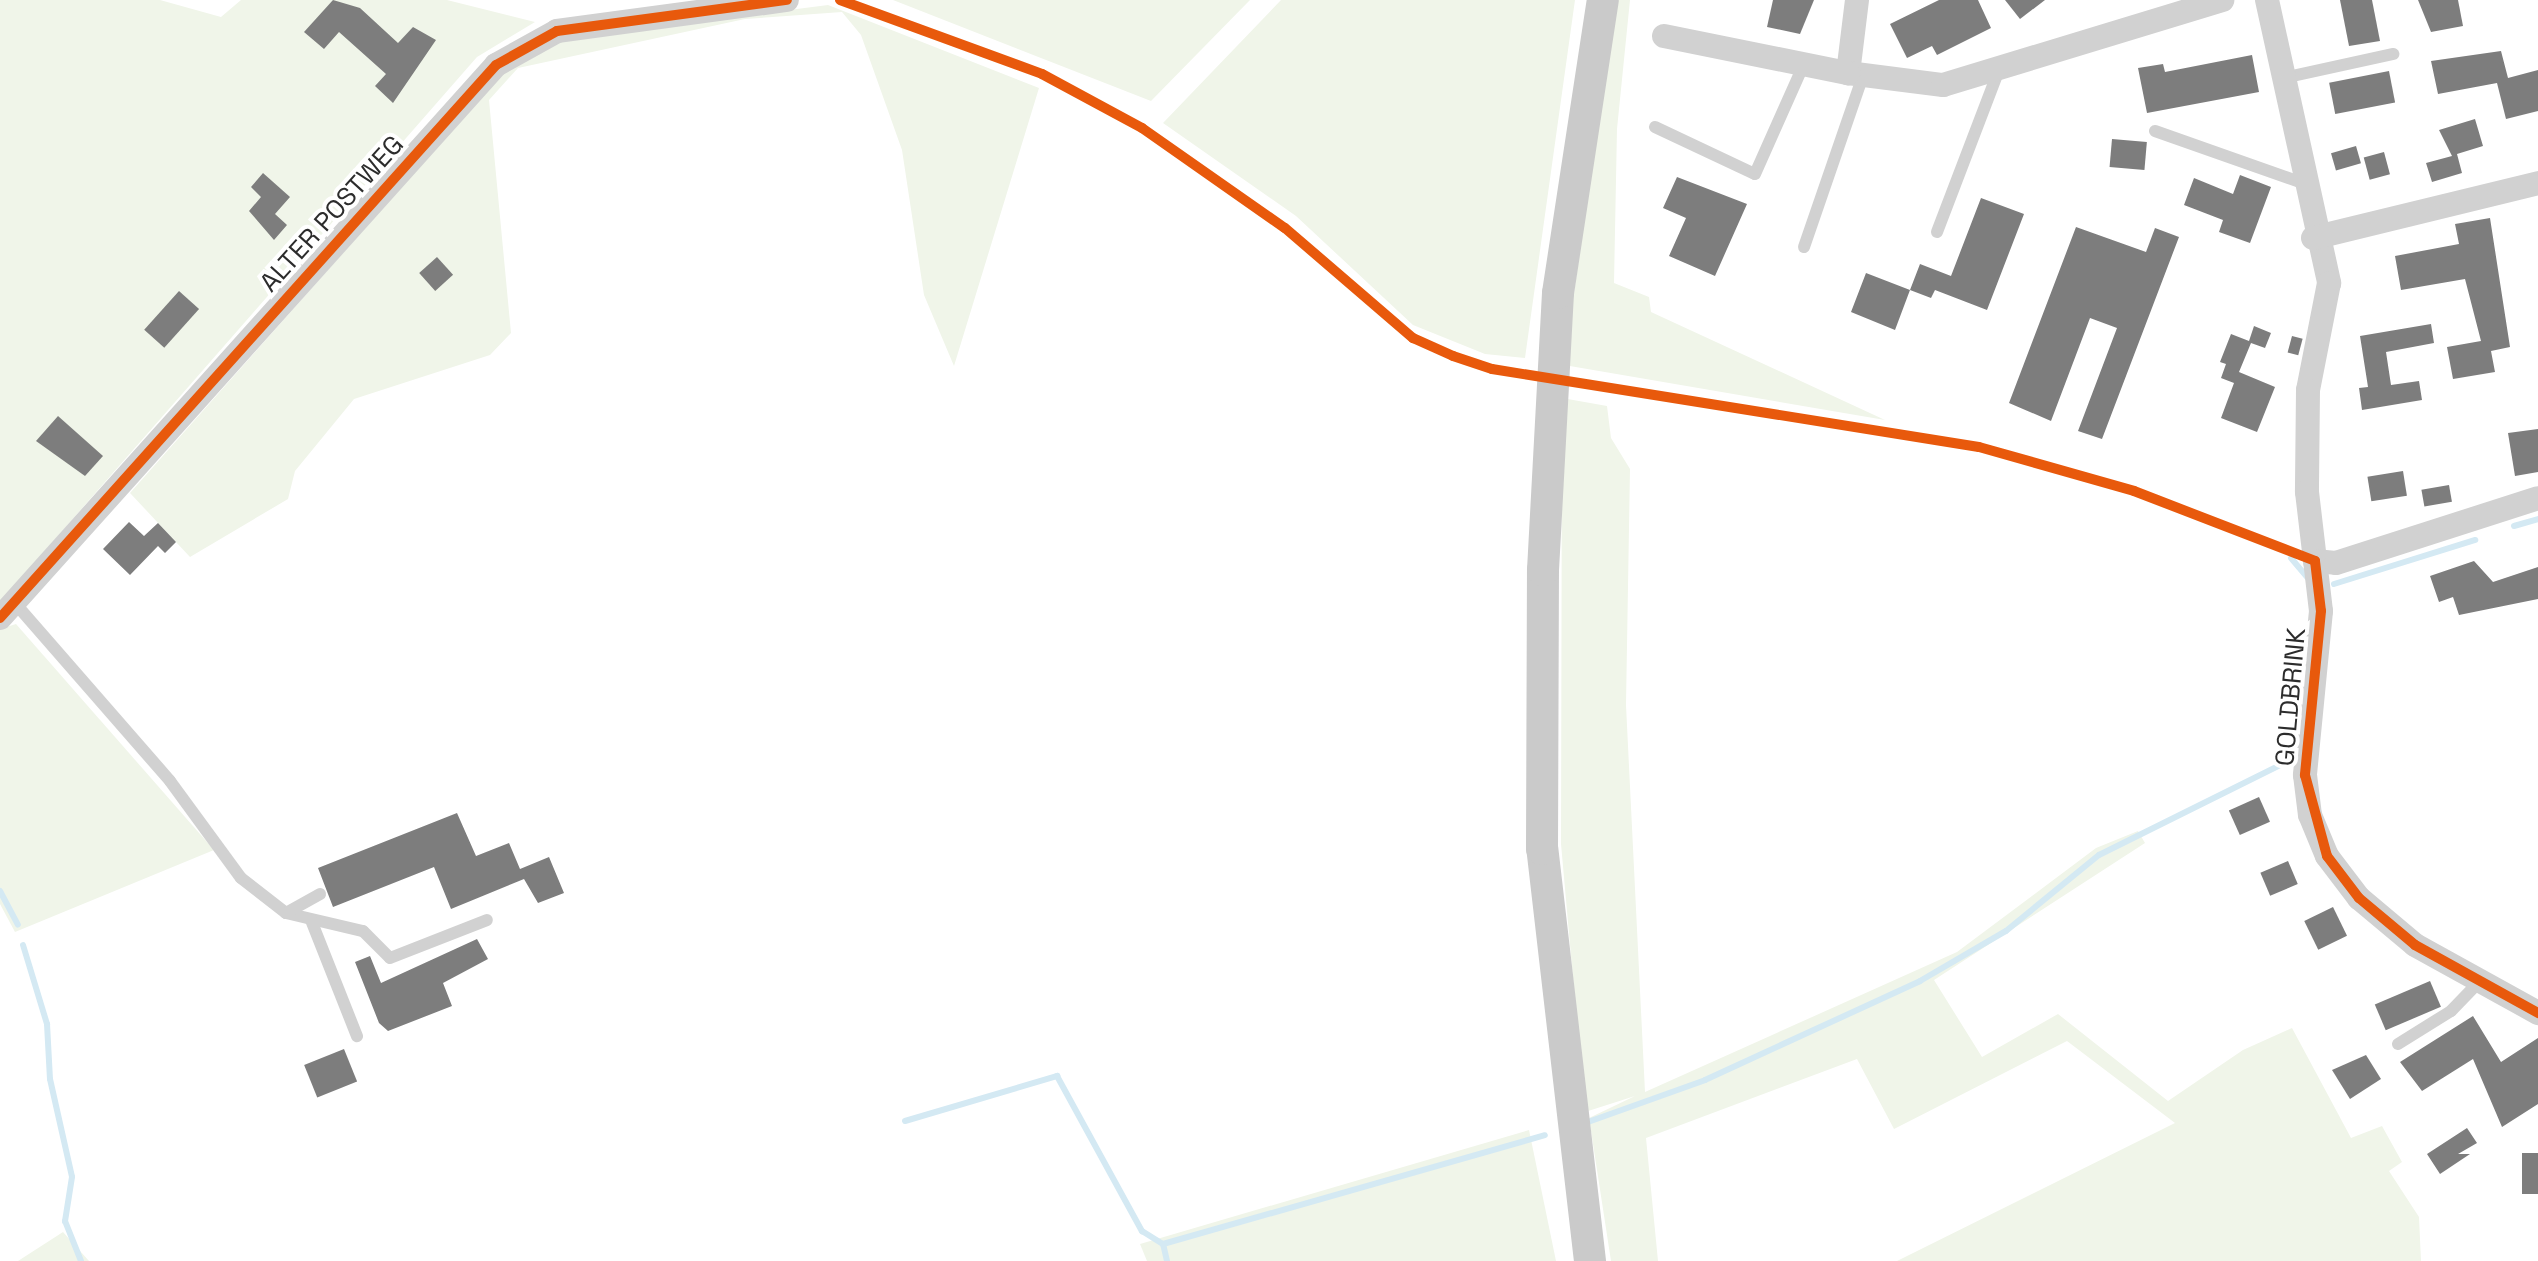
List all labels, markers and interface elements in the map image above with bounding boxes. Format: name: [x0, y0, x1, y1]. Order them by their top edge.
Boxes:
street label: ALTER POSTWEG: [254, 130, 410, 298]
street label: GOLDBRINK: [2269, 627, 2313, 767]

